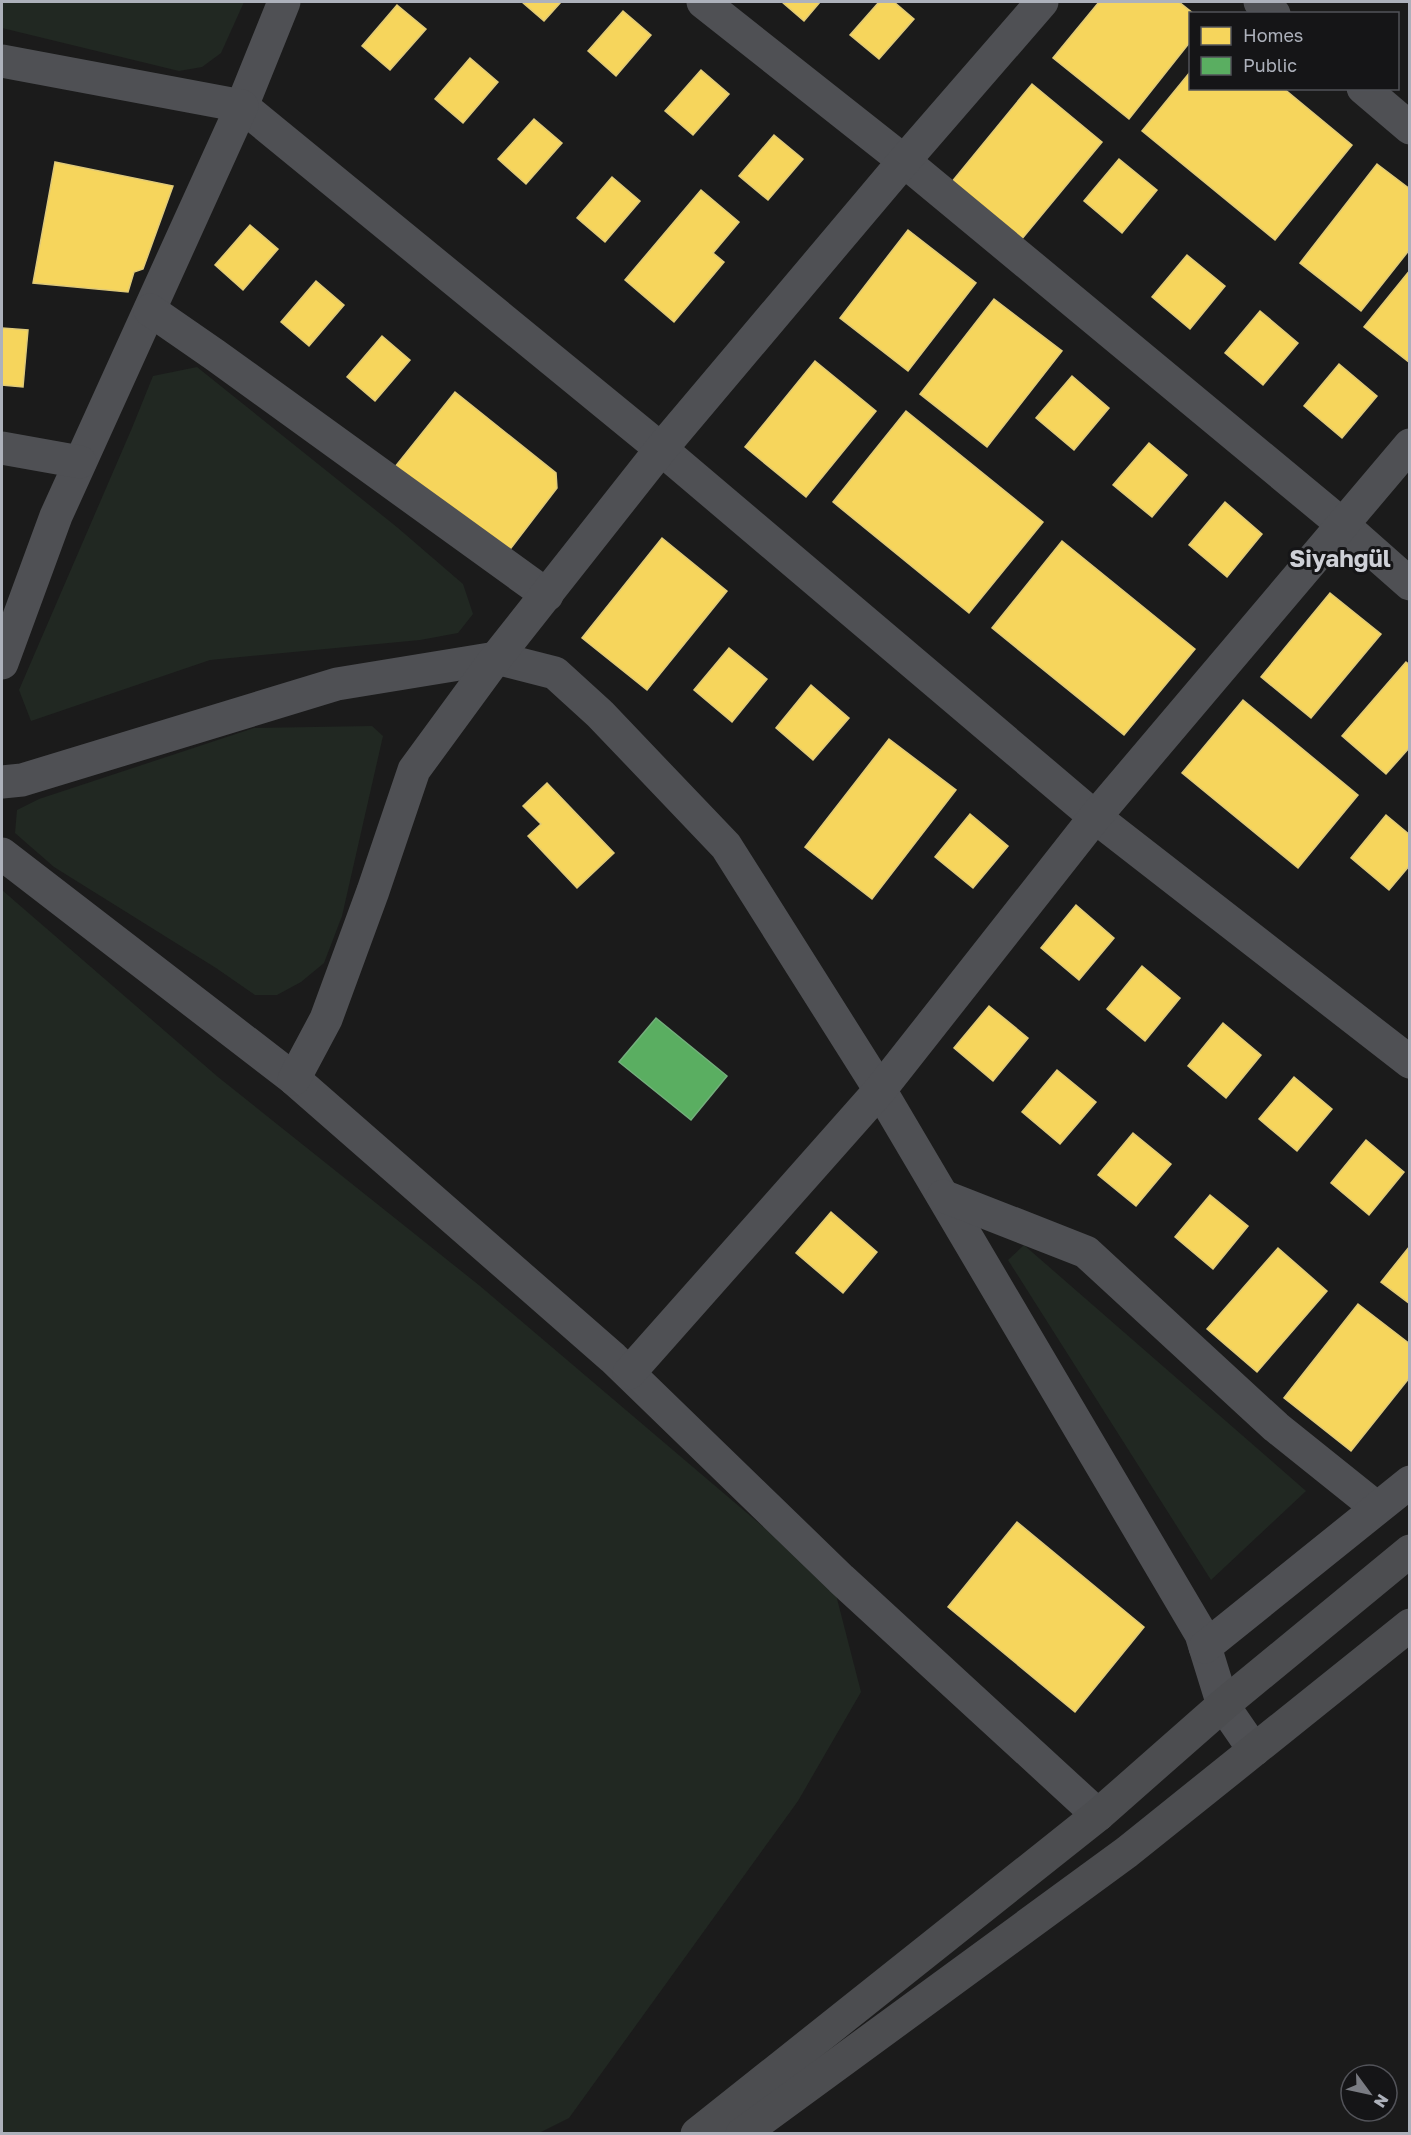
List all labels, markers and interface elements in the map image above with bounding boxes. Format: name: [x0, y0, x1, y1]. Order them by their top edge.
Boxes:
legend: [1189, 12, 1399, 90]
text: Homes: [1243, 24, 1303, 46]
text: Public: [1243, 54, 1297, 76]
district label: Siyahgül: [1289, 543, 1391, 572]
north arrow: [1339, 2063, 1399, 2123]
text: N: [1370, 2091, 1393, 2112]

